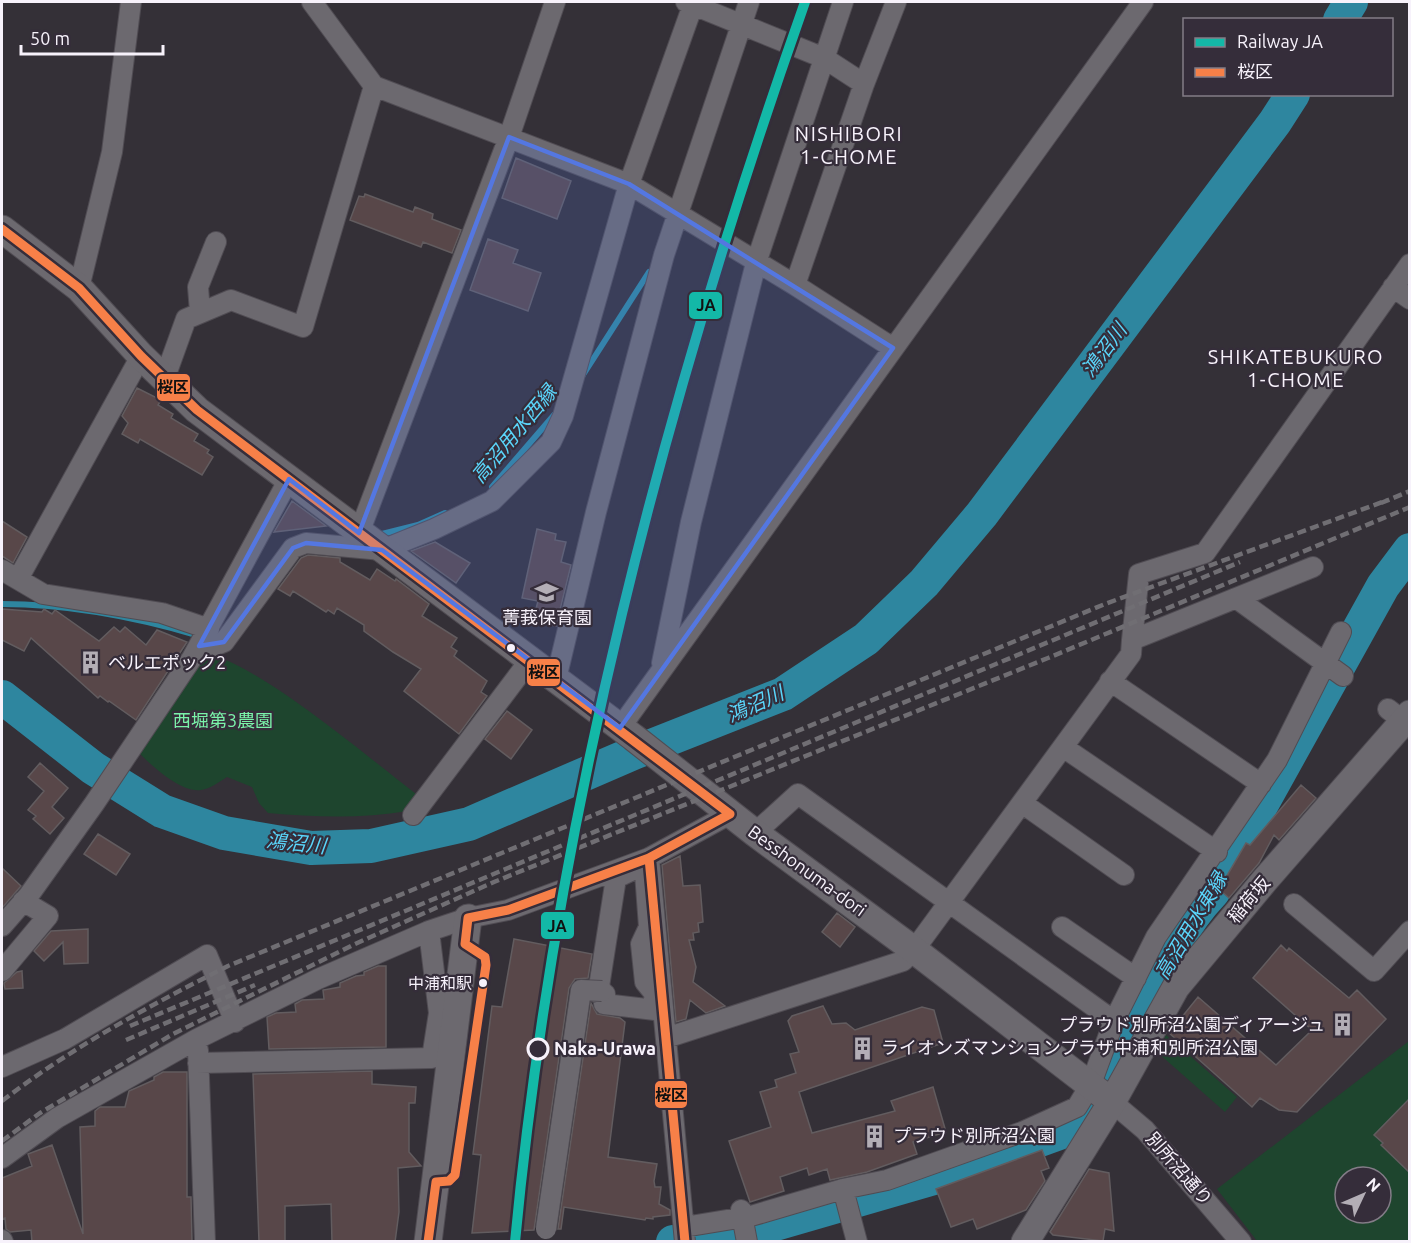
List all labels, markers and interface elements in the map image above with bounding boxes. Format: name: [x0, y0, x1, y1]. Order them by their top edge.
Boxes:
scale bar: [21, 18, 164, 56]
legend: [1183, 18, 1393, 96]
text: 50 m: [30, 28, 70, 48]
text: Railway JA: [1237, 31, 1323, 51]
text: 桜区: [1237, 61, 1273, 81]
district label: NISHIBORI 1-CHOME: [795, 122, 903, 168]
line badge: JA: [688, 291, 723, 320]
text: JA: [696, 296, 716, 314]
water label: 鴻沼川: [1076, 317, 1132, 381]
district label: SHIKATEBUKURO 1-CHOME: [1208, 345, 1384, 391]
line badge: 桜区: [156, 373, 191, 402]
text: 桜区: [157, 378, 189, 396]
water label: 高沼用水西縁: [466, 379, 562, 487]
school or university icon: 菁莪保育園: [534, 579, 560, 605]
place label: 菁莪保育園: [502, 607, 592, 627]
unlabelled marker: [505, 642, 517, 654]
building icon: ベルエポック2: [77, 650, 103, 676]
place label: ベルエポック2: [108, 652, 226, 672]
line badge: 桜区: [526, 658, 561, 687]
text: 桜区: [528, 663, 560, 681]
water label: 鴻沼川: [723, 680, 789, 726]
park label: 西堀第3農園: [173, 710, 273, 730]
street label: Besshonuma-dori: [745, 821, 870, 920]
water label: 鴻沼川: [265, 828, 329, 857]
water label: 高沼用水東縁: [1150, 867, 1232, 983]
street label: 稲荷坂: [1223, 872, 1273, 926]
line badge: JA: [540, 911, 575, 940]
text: JA: [547, 917, 567, 935]
place label: 中浦和駅: [408, 974, 472, 992]
marker: 中浦和駅: [477, 977, 489, 989]
building icon: プラウド別所沼公園ディアージュ: [1330, 1012, 1356, 1038]
place label: プラウド別所沼公園ディアージュ: [1059, 1014, 1325, 1034]
building icon: ライオンズマンションプラザ中浦和別所沼公園: [850, 1035, 876, 1061]
place label: ライオンズマンションプラザ中浦和別所沼公園: [881, 1037, 1258, 1057]
marker: Naka-Urawa: [527, 1038, 549, 1060]
place label: Naka-Urawa: [554, 1038, 656, 1058]
line badge: 桜区: [654, 1080, 688, 1109]
text: 桜区: [655, 1086, 687, 1104]
building icon: プラウド別所沼公園: [862, 1123, 888, 1149]
place label: プラウド別所沼公園: [893, 1125, 1055, 1145]
street label: 別所沼通り: [1143, 1128, 1217, 1209]
north arrow: [1333, 1165, 1393, 1225]
text: N: [1363, 1174, 1384, 1195]

